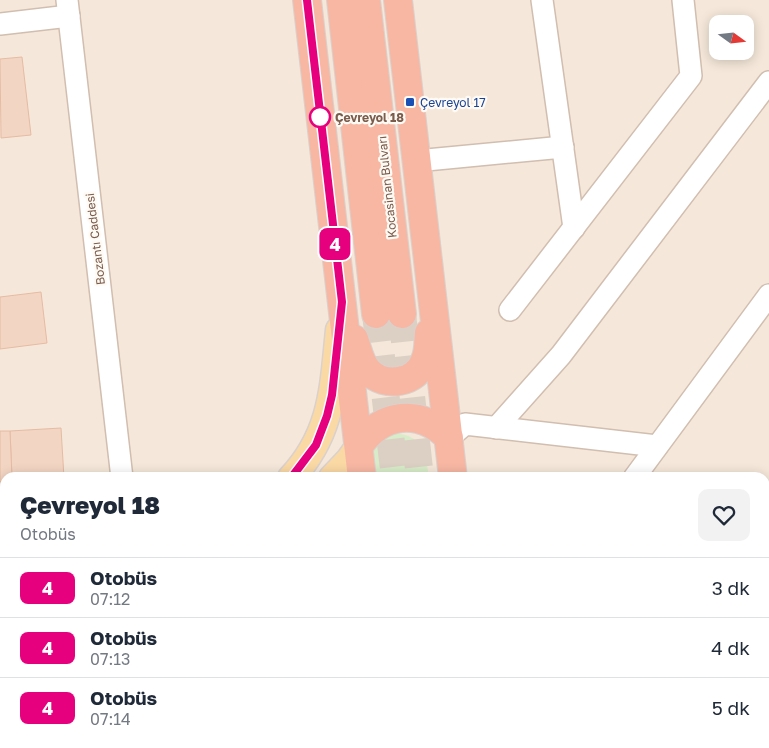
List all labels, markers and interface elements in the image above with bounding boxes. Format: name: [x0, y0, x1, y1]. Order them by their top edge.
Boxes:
north arrow: [709, 15, 754, 60]
map controls: [709, 15, 754, 60]
place label: Çevreyol 17: [420, 95, 486, 110]
marker: Çevreyol 17: [404, 96, 416, 108]
marker: Çevreyol 18: [309, 106, 331, 128]
place label: Çevreyol 18: [335, 110, 404, 125]
street label: Kocasinan Bulvarı: [374, 135, 400, 239]
street label: Bozantı Caddesi: [82, 192, 108, 286]
line badge: 4: [319, 228, 351, 260]
text: 4: [329, 233, 341, 255]
button: heart: [698, 489, 750, 541]
text: Çevreyol 18: [20, 490, 160, 519]
text: Otobüs: [20, 524, 76, 544]
text: Otobüs: [90, 566, 157, 589]
text: 3 dk: [712, 576, 750, 599]
text: 4: [42, 577, 53, 599]
text: 07:12: [90, 589, 130, 609]
text: Otobüs: [90, 626, 157, 649]
text: 4 dk: [711, 636, 750, 659]
text: 4: [42, 637, 53, 659]
text: 07:13: [90, 649, 130, 669]
text: Otobüs: [90, 686, 157, 709]
text: 5 dk: [712, 696, 750, 719]
text: 4: [42, 697, 53, 719]
text: 07:14: [90, 709, 131, 729]

